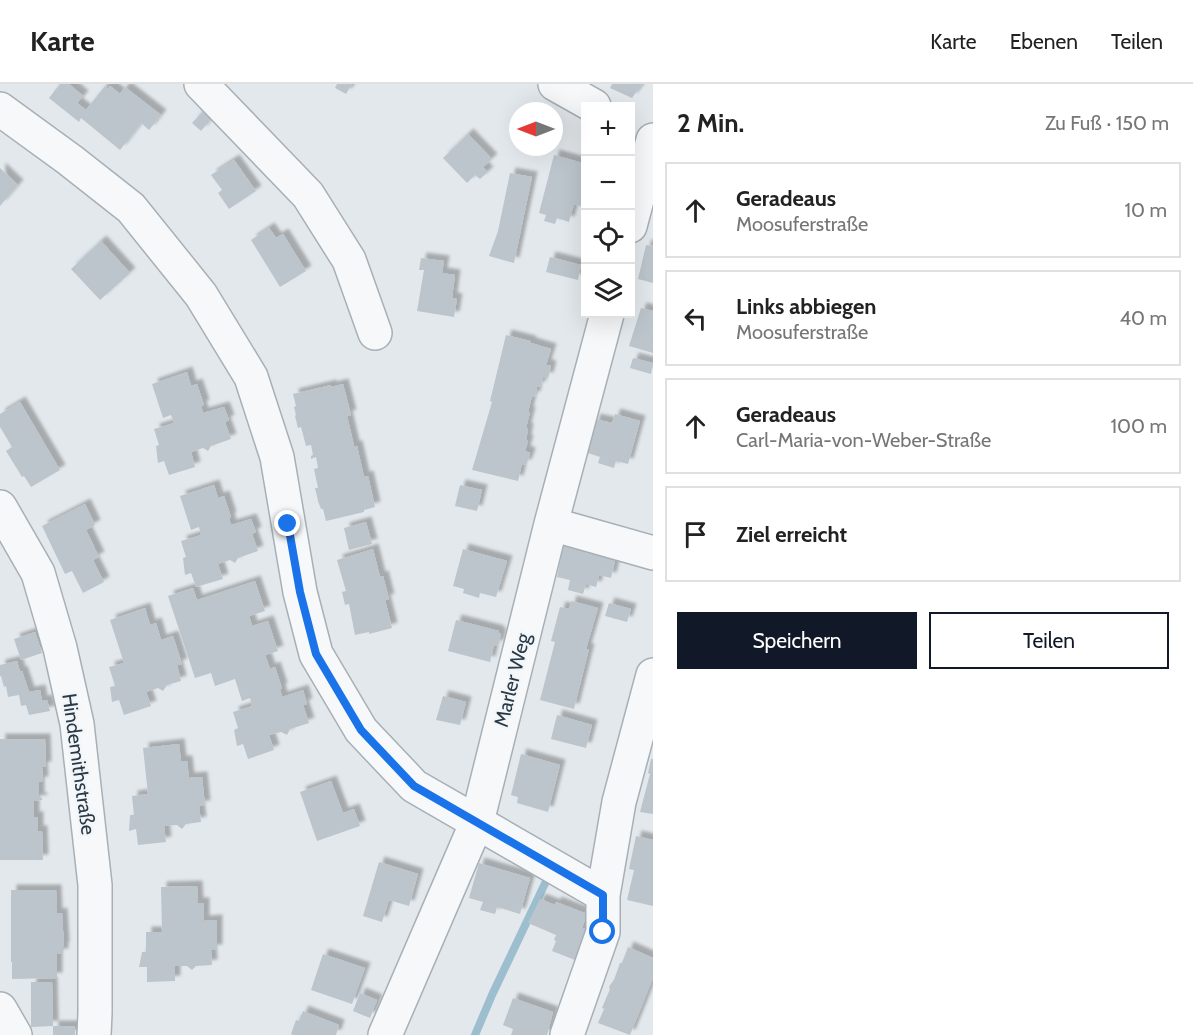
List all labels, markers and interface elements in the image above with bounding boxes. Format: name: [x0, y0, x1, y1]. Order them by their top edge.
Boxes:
text: Karte: [30, 24, 95, 58]
text: Karte: [930, 29, 977, 54]
text: Ebenen: [1010, 29, 1078, 54]
text: Teilen: [1111, 29, 1163, 54]
north arrow: [509, 102, 563, 156]
map controls: [581, 102, 635, 318]
button: +: [581, 102, 635, 156]
text: 2 Min.: [677, 107, 744, 139]
text: Zu Fuß · 150 m: [1045, 111, 1169, 135]
button: −: [581, 156, 635, 210]
text: Geradeaus: [736, 185, 836, 212]
icon: ahead: [679, 194, 712, 227]
text: 10 m: [1124, 198, 1167, 222]
button: locate: [581, 210, 635, 264]
text: Moosuferstraße: [736, 212, 868, 236]
button: layers: [581, 264, 635, 318]
text: Links abbiegen: [736, 293, 876, 320]
icon: left: [679, 302, 712, 335]
text: 40 m: [1119, 306, 1167, 330]
text: Moosuferstraße: [736, 320, 868, 344]
text: Geradeaus: [736, 401, 836, 428]
icon: ahead: [679, 410, 712, 443]
text: 100 m: [1111, 414, 1167, 438]
text: Carl-Maria-von-Weber-Straße: [736, 428, 991, 452]
route end: [274, 510, 300, 536]
icon: arrive: [679, 518, 712, 551]
text: Ziel erreicht: [736, 521, 847, 548]
button: Speichern: [677, 612, 917, 669]
button: Teilen: [929, 612, 1169, 669]
street label: Marler Weg: [489, 629, 536, 730]
street label: Hindemithstraße: [57, 692, 101, 836]
route start: [589, 918, 615, 944]

